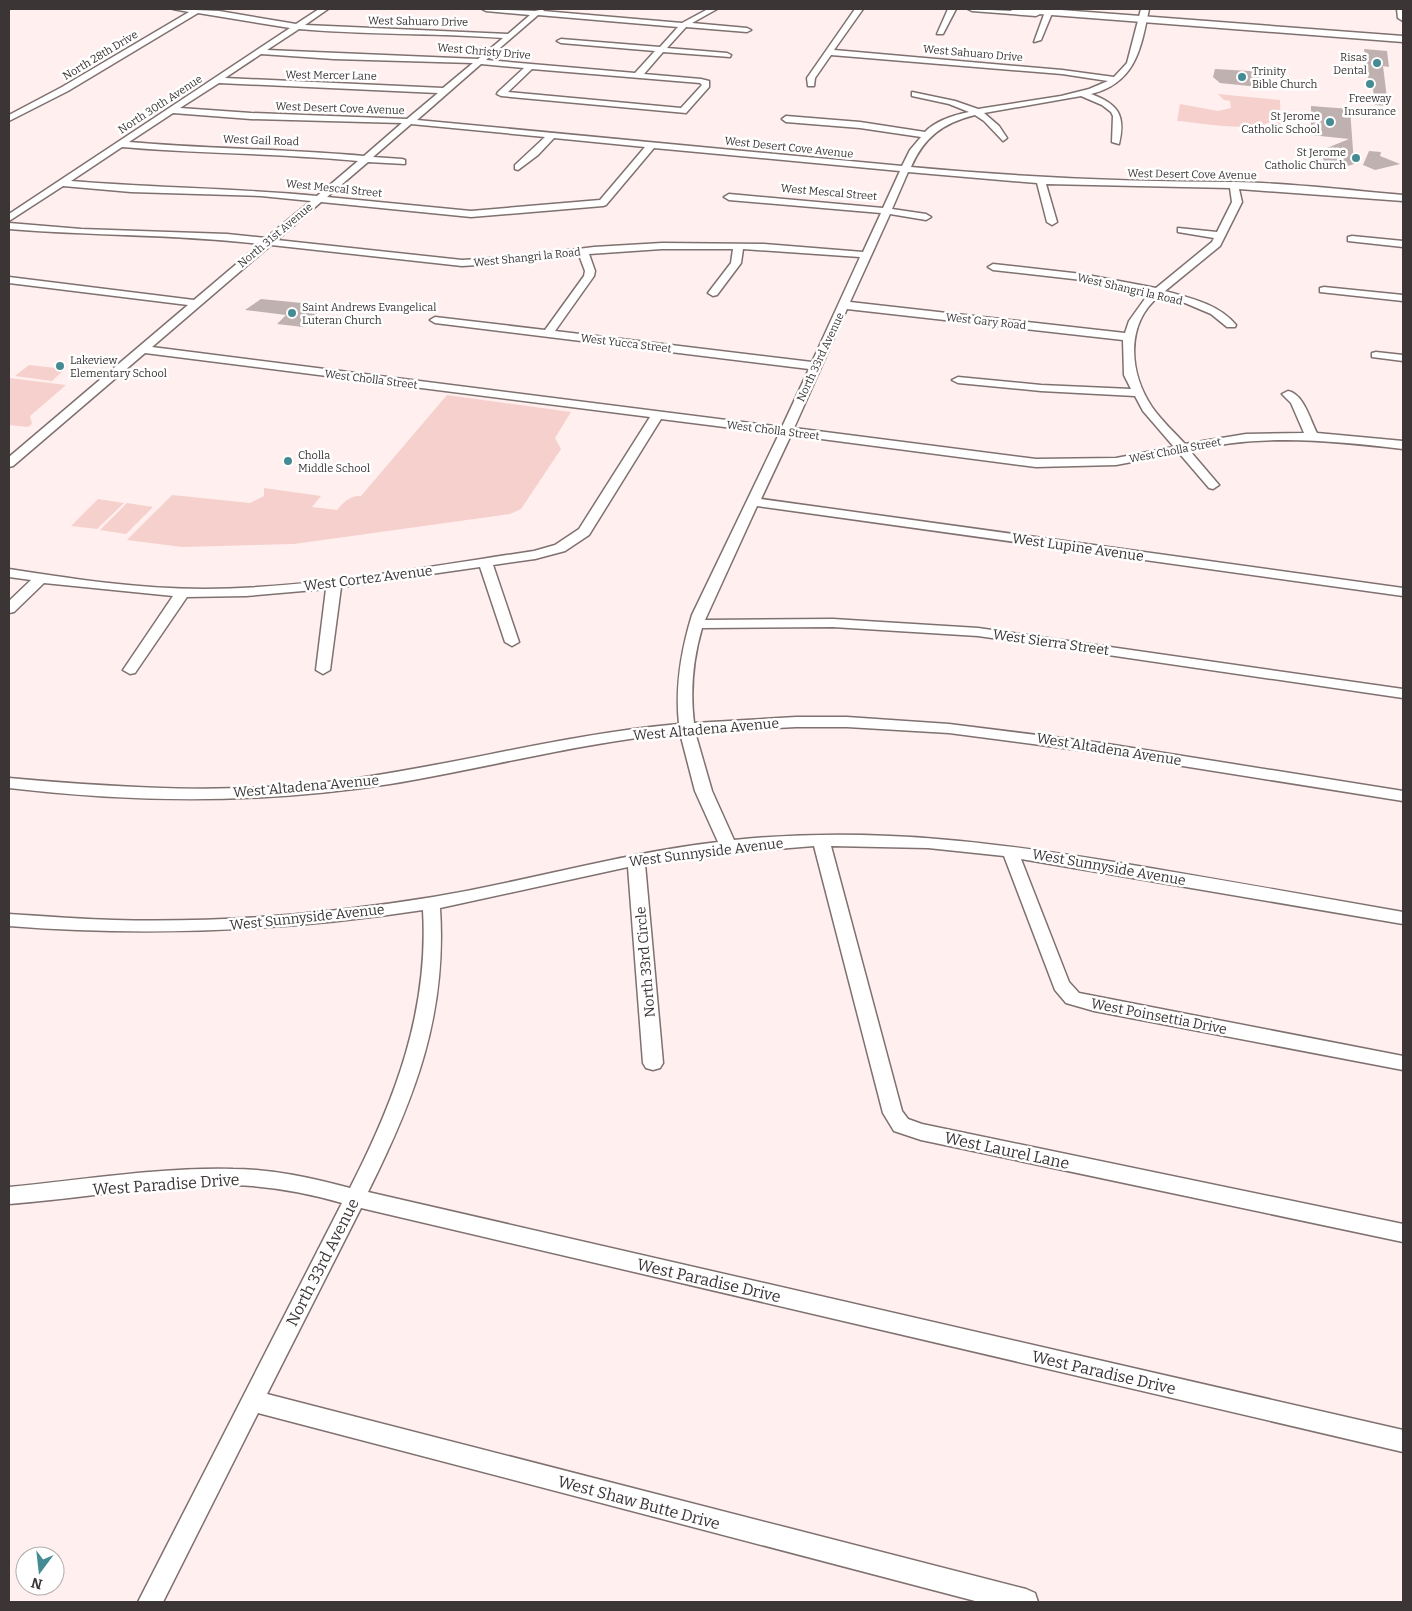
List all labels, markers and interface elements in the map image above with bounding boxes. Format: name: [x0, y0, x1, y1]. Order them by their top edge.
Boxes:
street label: West Sahuaro Drive: [368, 14, 468, 29]
street label: North 28th Drive: [60, 28, 140, 83]
street label: West Christy Drive: [437, 41, 531, 62]
street label: West Sahuaro Drive: [922, 43, 1023, 64]
place label: Risas Dental: [1333, 51, 1367, 77]
marker: Risas Dental: [1371, 57, 1383, 69]
place label: Trinity Bible Church: [1252, 65, 1317, 91]
street label: West Mercer Lane: [285, 68, 377, 83]
marker: Trinity Bible Church: [1236, 71, 1248, 83]
street label: North 30th Avenue: [116, 72, 205, 136]
marker: Freeway Insurance: [1364, 78, 1376, 90]
place label: Freeway Insurance: [1344, 92, 1396, 118]
street label: West Desert Cove Avenue: [275, 100, 405, 117]
place label: St Jerome Catholic School: [1241, 110, 1320, 136]
marker: St Jerome Catholic School: [1324, 116, 1336, 128]
street label: West Gail Road: [223, 133, 300, 148]
street label: West Desert Cove Avenue: [724, 134, 854, 161]
place label: St Jerome Catholic Church: [1264, 146, 1346, 172]
marker: St Jerome Catholic Church: [1350, 152, 1362, 164]
street label: West Desert Cove Avenue: [1127, 167, 1257, 182]
street label: West Mescal Street: [285, 177, 383, 200]
street label: West Mescal Street: [780, 182, 878, 203]
street label: North 31st Avenue: [235, 200, 315, 270]
street label: West Shangri la Road: [473, 245, 582, 270]
street label: West Shangri la Road: [1076, 271, 1184, 308]
place label: Saint Andrews Evangelical Luteran Church: [302, 301, 436, 327]
marker: Saint Andrews Evangelical Luteran Church: [286, 307, 298, 319]
street label: North 33rd Avenue: [794, 311, 847, 404]
street label: West Gary Road: [945, 311, 1027, 332]
street label: West Yucca Street: [580, 331, 672, 356]
place label: Lakeview Elementary School: [70, 354, 167, 380]
marker: Lakeview Elementary School: [54, 360, 66, 372]
street label: West Cholla Street: [324, 367, 418, 392]
street label: West Cholla Street: [726, 418, 820, 443]
street label: West Cholla Street: [1128, 435, 1222, 466]
place label: Cholla Middle School: [298, 449, 370, 475]
marker: Cholla Middle School: [282, 455, 294, 467]
street label: West Lupine Avenue: [1011, 530, 1145, 565]
street label: West Cortez Avenue: [303, 562, 433, 595]
street label: West Sierra Street: [992, 626, 1110, 659]
street label: West Altadena Avenue: [632, 715, 780, 744]
street label: West Altadena Avenue: [1035, 730, 1183, 769]
street label: West Altadena Avenue: [232, 772, 380, 801]
street label: West Sunnyside Avenue: [628, 835, 784, 870]
street label: West Sunnyside Avenue: [1031, 846, 1187, 889]
street label: West Sunnyside Avenue: [229, 901, 385, 934]
street label: North 33rd Circle: [632, 906, 659, 1018]
street label: West Poinsettia Drive: [1089, 995, 1228, 1038]
street label: West Laurel Lane: [943, 1128, 1071, 1173]
street label: West Paradise Drive: [92, 1170, 240, 1199]
street label: North 33rd Avenue: [282, 1195, 363, 1329]
street label: West Paradise Drive: [635, 1255, 783, 1306]
street label: West Paradise Drive: [1030, 1347, 1178, 1398]
street label: West Shaw Butte Drive: [556, 1472, 722, 1533]
north arrow: [15, 1546, 65, 1596]
text: N: [29, 1573, 44, 1593]

